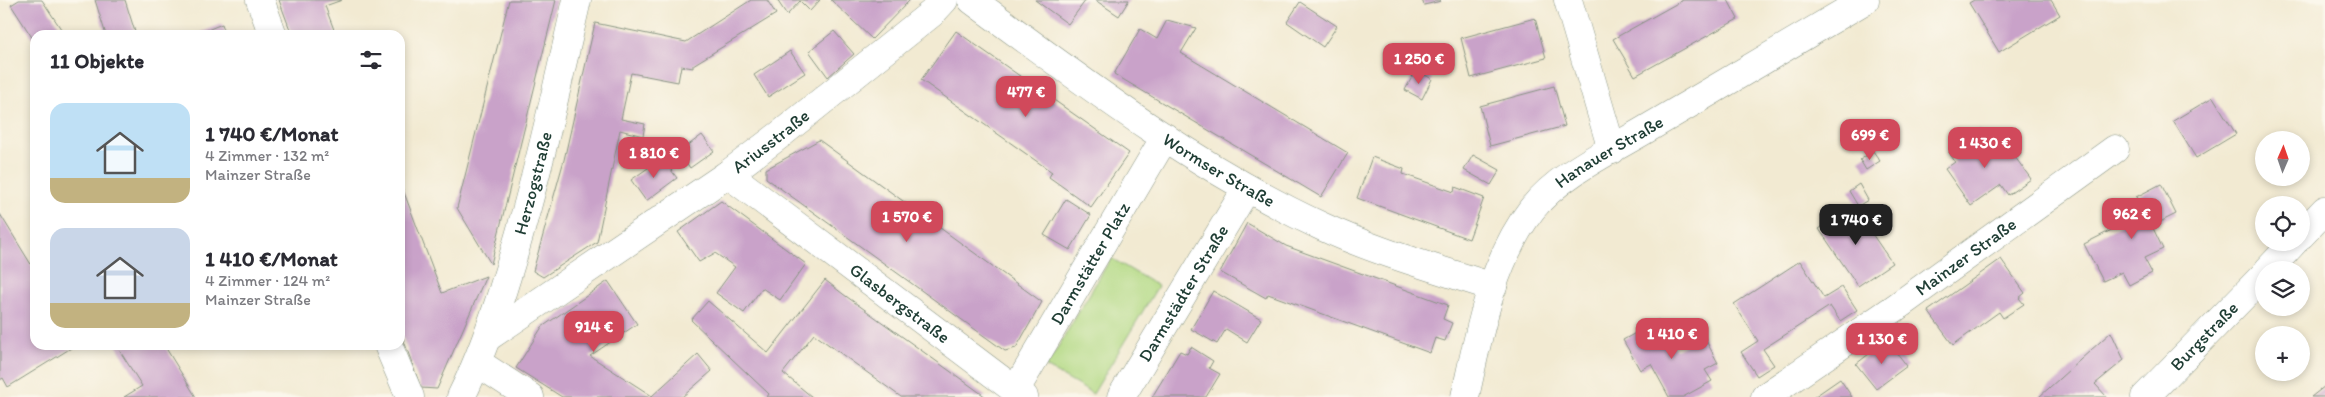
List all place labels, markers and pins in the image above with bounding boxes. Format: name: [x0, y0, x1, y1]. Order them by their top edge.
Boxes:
pin: 1 250 €: [1373, 42, 1465, 85]
pin: 477 €: [991, 76, 1061, 118]
pin: 699 €: [1835, 119, 1905, 161]
pin: 1 430 €: [1939, 126, 2031, 169]
pin: 1 810 €: [608, 136, 700, 179]
pin: 962 €: [2097, 198, 2167, 240]
pin: 1 570 €: [861, 200, 953, 243]
pin: 1 740 €: [1810, 204, 1902, 246]
pin: 914 €: [559, 310, 629, 353]
pin: 1 410 €: [1626, 318, 1718, 360]
pin: 1 130 €: [1836, 322, 1928, 365]

